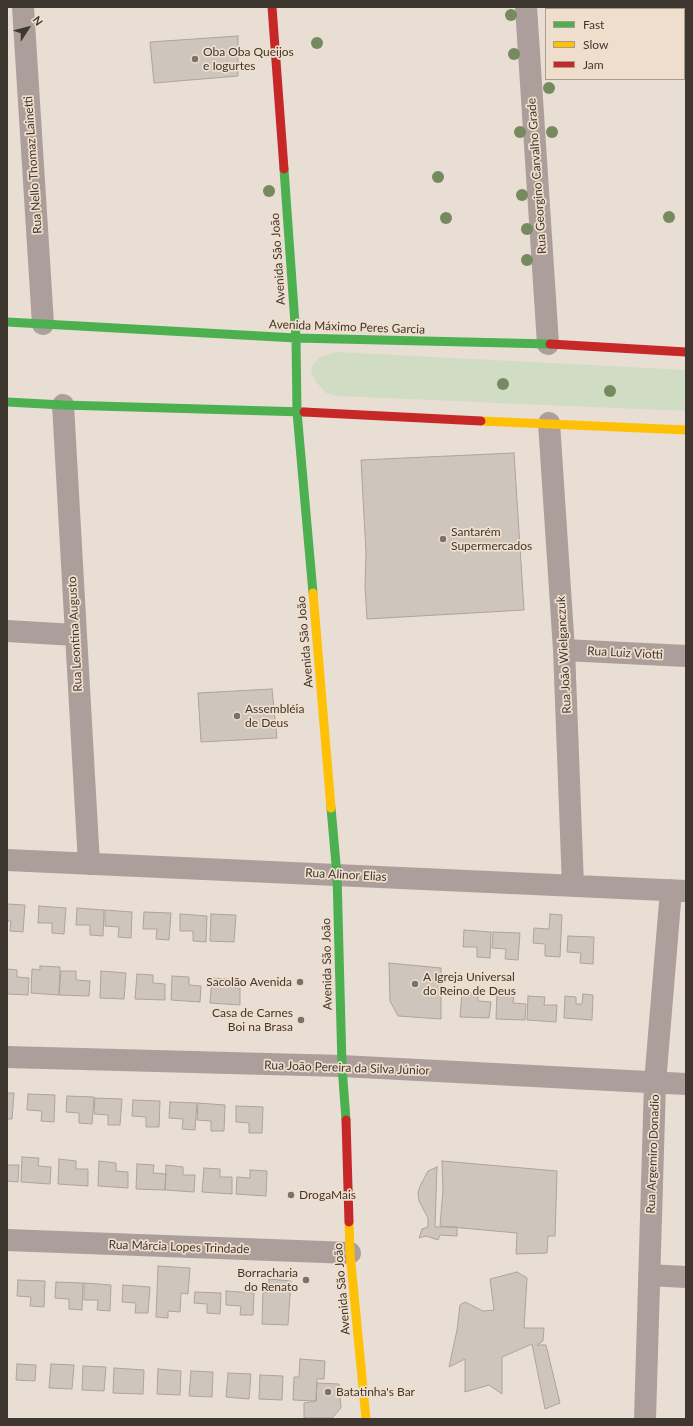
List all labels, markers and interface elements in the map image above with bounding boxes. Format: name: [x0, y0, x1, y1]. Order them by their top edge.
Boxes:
north arrow: [8, 8, 48, 48]
legend: [545, 8, 685, 80]
text: N: [30, 13, 46, 28]
text: Fast: [583, 17, 604, 32]
text: Slow: [583, 37, 608, 52]
place label: Oba Oba Queijos e Iogurtes: [203, 45, 294, 73]
marker: Oba Oba Queijos e Iogurtes: [190, 54, 200, 64]
text: Jam: [583, 57, 604, 72]
street label: Rua Nello Thomaz Lainetti: [21, 96, 45, 234]
street label: Rua Georgino Carvalho Grade: [524, 97, 550, 255]
street label: Avenida São João: [268, 213, 288, 305]
street label: Avenida Máximo Peres Garcia: [269, 317, 425, 337]
place label: Santarém Supermercados: [451, 525, 532, 553]
marker: Santarém Supermercados: [438, 534, 448, 544]
street label: Rua Leontina Augusto: [65, 576, 85, 692]
street label: Avenida São João: [294, 596, 316, 688]
street label: Rua João Wielganczuk: [554, 596, 574, 714]
street label: Rua Luiz Viotti: [587, 644, 663, 662]
place label: Assembléia de Deus: [245, 702, 304, 730]
marker: Assembléia de Deus: [232, 711, 242, 721]
street label: Rua Alinor Elias: [305, 866, 387, 884]
street label: Avenida São João: [319, 918, 335, 1010]
place label: A Igreja Universal do Reino de Deus: [423, 970, 516, 998]
place label: Sacolão Avenida: [206, 975, 292, 989]
marker: Sacolão Avenida: [295, 977, 305, 987]
marker: A Igreja Universal do Reino de Deus: [410, 979, 420, 989]
place label: Casa de Carnes Boi na Brasa: [212, 1006, 293, 1034]
marker: Casa de Carnes Boi na Brasa: [296, 1015, 306, 1025]
street label: Rua João Pereira da Silva Júnior: [264, 1058, 430, 1078]
street label: Rua Argemiro Donadio: [644, 1094, 662, 1214]
place label: DrogaMais: [299, 1188, 356, 1202]
marker: DrogaMais: [286, 1190, 296, 1200]
street label: Rua Márcia Lopes Trindade: [108, 1237, 250, 1257]
street label: Avenida São João: [331, 1243, 353, 1335]
place label: Borracharia do Renato: [237, 1266, 298, 1294]
marker: Borracharia do Renato: [301, 1275, 311, 1285]
place label: Batatinha's Bar: [336, 1385, 415, 1399]
marker: Batatinha's Bar: [323, 1387, 333, 1397]

